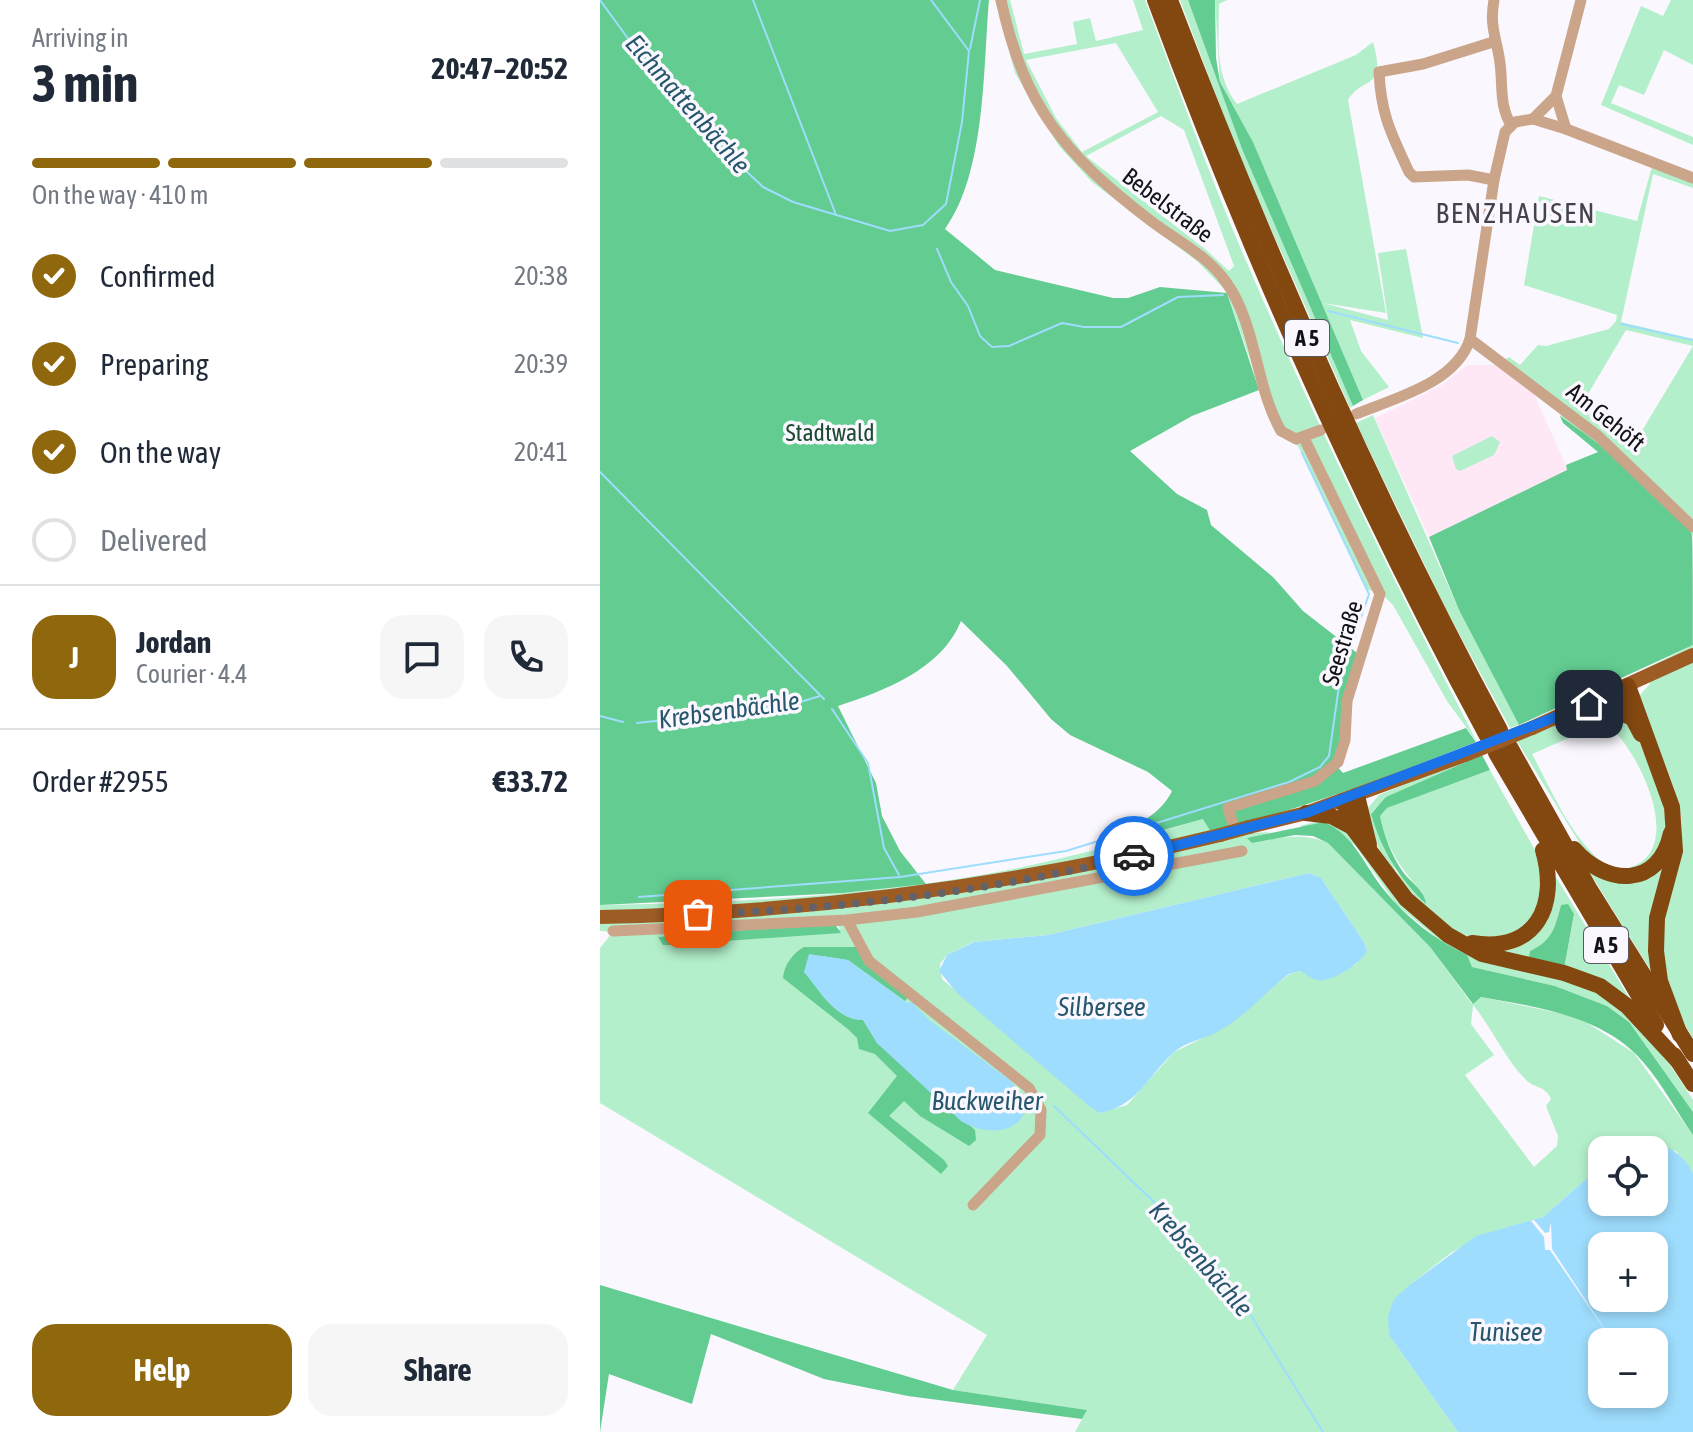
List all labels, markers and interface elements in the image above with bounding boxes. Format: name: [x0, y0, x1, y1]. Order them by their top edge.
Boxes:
text: Arriving in: [32, 23, 129, 53]
water label: Eichmattenbächle: [620, 28, 756, 180]
text: 20:47–20:52: [431, 51, 568, 85]
text: 3 min: [32, 53, 138, 113]
street label: Bebelstraße: [1117, 162, 1219, 248]
text: On the way · 410 m: [32, 180, 209, 210]
district label: BENZHAUSEN: [1435, 197, 1597, 229]
icon: check: [32, 254, 76, 298]
text: Confirmed: [100, 259, 215, 293]
text: 20:38: [514, 261, 568, 291]
road number: A 5: [1285, 320, 1329, 356]
icon: check: [32, 342, 76, 386]
text: Preparing: [100, 347, 209, 381]
text: 20:39: [514, 349, 568, 379]
street label: Am Gehöft: [1562, 377, 1650, 457]
park label: Stadtwald: [785, 419, 875, 446]
icon: check: [32, 430, 76, 474]
text: On the way: [100, 435, 221, 469]
text: 20:41: [514, 437, 568, 467]
text: Delivered: [100, 523, 208, 557]
street label: Seestraße: [1316, 597, 1368, 689]
button: chat: [380, 615, 464, 699]
button: phone: [484, 615, 568, 699]
text: Jordan: [136, 625, 211, 659]
text: J: [69, 640, 79, 674]
text: Courier · 4.4: [136, 659, 247, 689]
pin: [1555, 670, 1623, 738]
icon: home: [1567, 682, 1611, 726]
water label: Krebsenbächle: [656, 685, 802, 735]
text: Order #2955: [32, 764, 169, 798]
text: €33.72: [493, 764, 568, 798]
courier: [1094, 816, 1174, 896]
icon: car: [1112, 834, 1156, 878]
pin: [664, 880, 732, 948]
icon: bag: [676, 892, 720, 936]
road number: A 5: [1584, 927, 1628, 963]
water label: Silbersee: [1057, 992, 1146, 1022]
water label: Buckweiher: [931, 1086, 1044, 1116]
map controls: [1588, 1136, 1668, 1408]
button: locate: [1588, 1136, 1668, 1216]
water label: Krebsenbächle: [1143, 1195, 1259, 1323]
button: +: [1588, 1232, 1668, 1312]
water label: Tunisee: [1469, 1317, 1543, 1347]
button: Help: [32, 1324, 292, 1416]
button: Share: [308, 1324, 568, 1416]
button: −: [1588, 1328, 1668, 1408]

